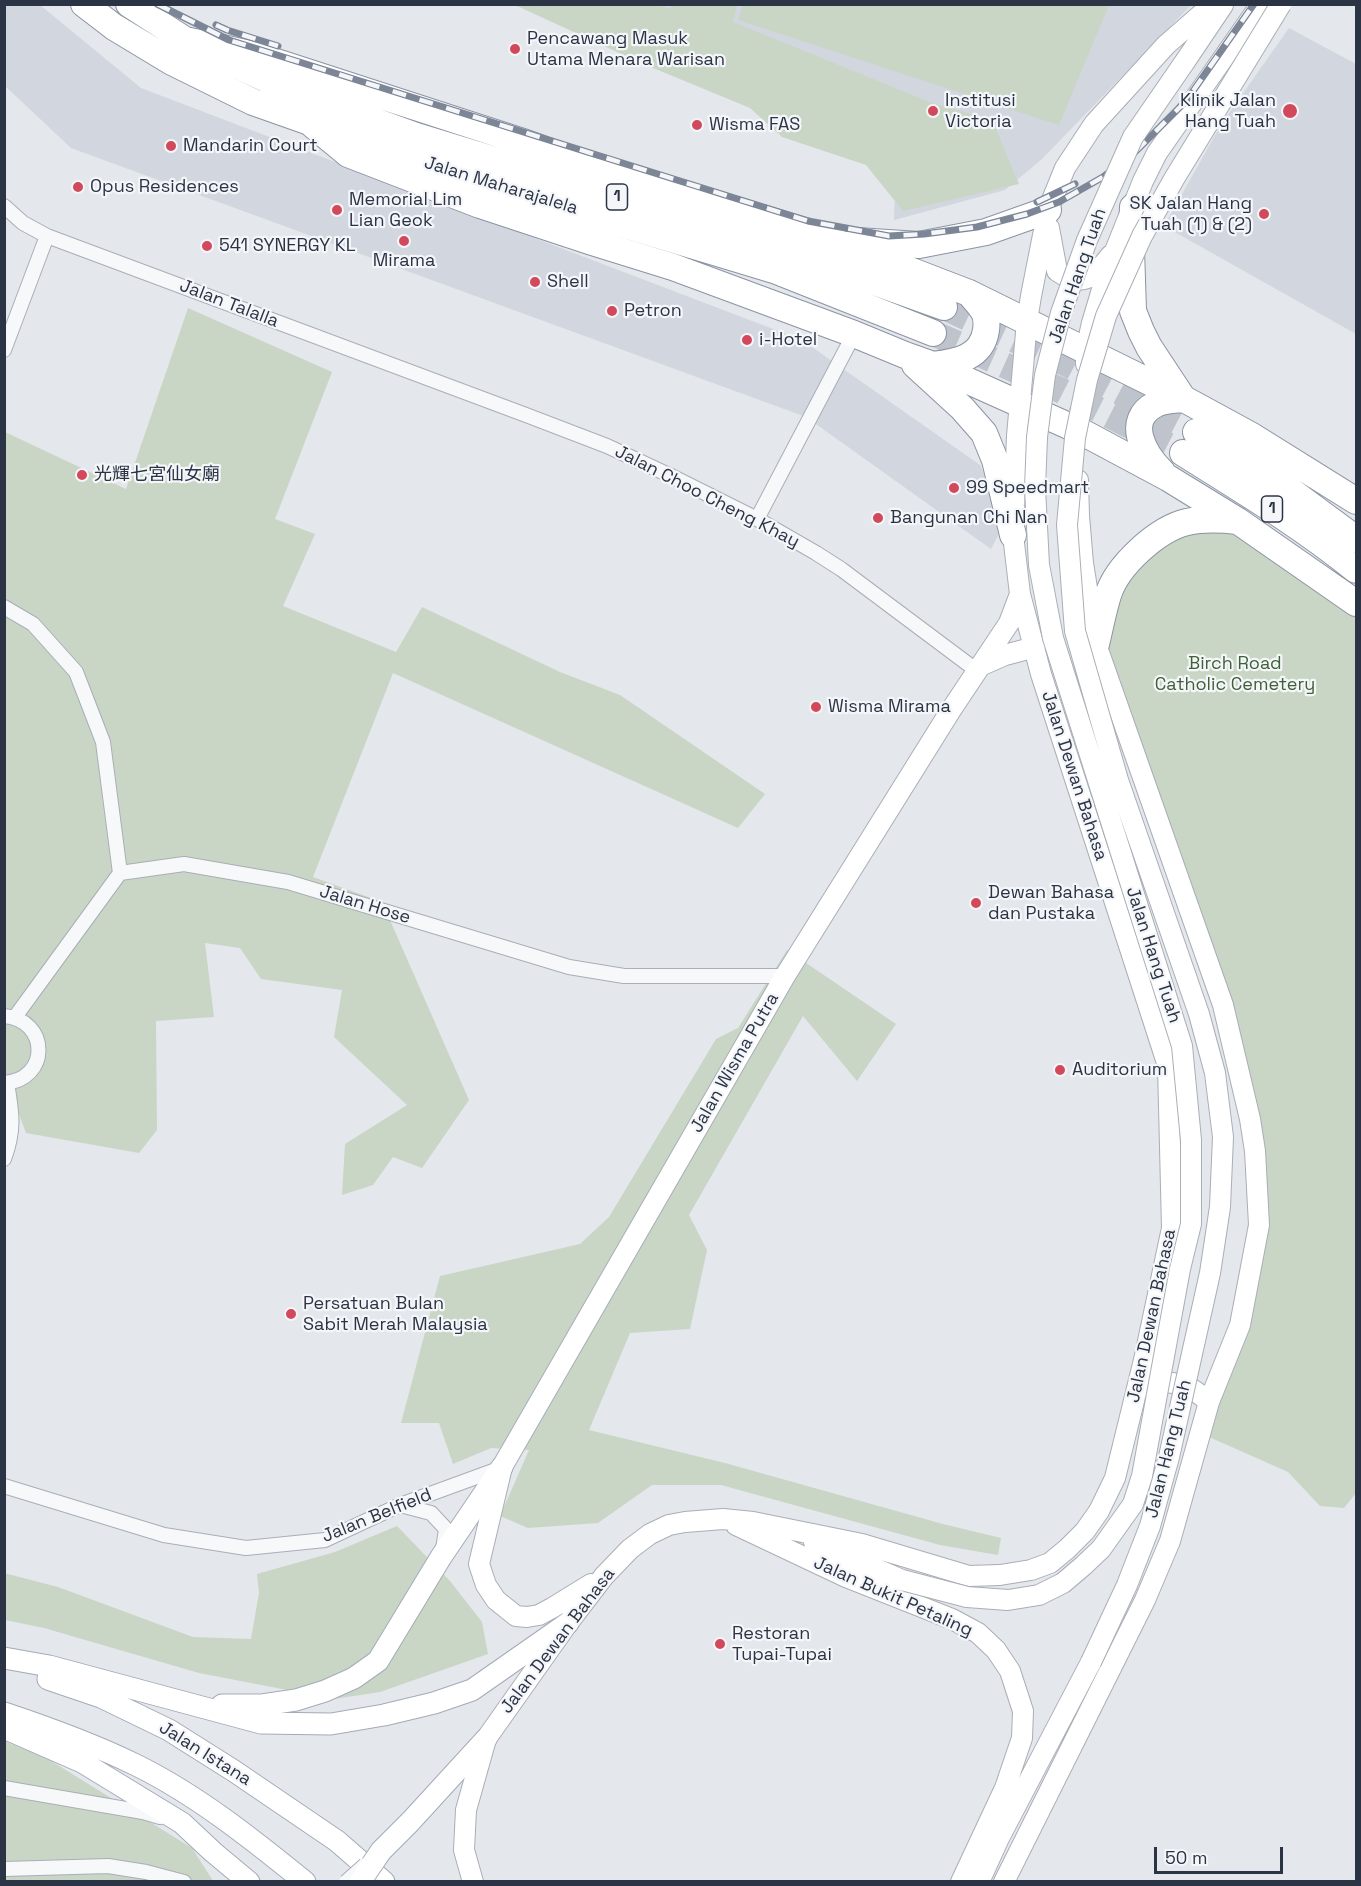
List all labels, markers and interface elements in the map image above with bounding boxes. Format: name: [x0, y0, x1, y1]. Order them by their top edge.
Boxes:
place label: Pencawang Masuk Utama Menara Warisan: [527, 28, 725, 70]
marker: Pencawang Masuk Utama Menara Warisan: [508, 42, 522, 56]
place label: Institusi Victoria: [945, 90, 1016, 132]
place label: Klinik Jalan Hang Tuah: [1180, 90, 1276, 132]
marker: Klinik Jalan Hang Tuah: [1281, 102, 1299, 120]
marker: Institusi Victoria: [926, 104, 940, 118]
place label: Wisma FAS: [709, 114, 800, 136]
marker: Wisma FAS: [690, 118, 704, 132]
place label: Mandarin Court: [183, 135, 318, 157]
marker: Mandarin Court: [164, 139, 178, 153]
street label: Jalan Maharajalela: [421, 152, 581, 220]
place label: Opus Residences: [90, 176, 239, 198]
marker: Opus Residences: [71, 180, 85, 194]
road number: 1: [606, 184, 628, 210]
place label: Memorial Lim Lian Geok: [349, 189, 462, 232]
place label: SK Jalan Hang Tuah (1) & (2): [1130, 193, 1252, 236]
marker: Memorial Lim Lian Geok: [330, 203, 344, 217]
street label: Jalan Hang Tuah: [1045, 205, 1111, 347]
marker: SK Jalan Hang Tuah (1) & (2): [1257, 207, 1271, 221]
marker: Mirama: [397, 234, 411, 248]
place label: 541 SYNERGY KL: [219, 235, 356, 257]
marker: 541 SYNERGY KL: [200, 239, 214, 253]
place label: Mirama: [373, 250, 435, 272]
place label: Shell: [547, 271, 589, 293]
street label: Jalan Talalla: [176, 275, 282, 333]
marker: Shell: [528, 275, 542, 289]
place label: Petron: [624, 300, 682, 322]
marker: Petron: [605, 304, 619, 318]
place label: i-Hotel: [759, 329, 817, 351]
marker: i-Hotel: [740, 333, 754, 347]
street label: Jalan Choo Cheng Khay: [611, 441, 803, 553]
place label: 光輝七宮仙女廟: [94, 464, 220, 486]
marker: 光輝七宮仙女廟: [75, 468, 89, 482]
place label: 99 Speedmart: [966, 477, 1089, 499]
marker: 99 Speedmart: [947, 481, 961, 495]
road number: 1: [1262, 496, 1282, 522]
place label: Bangunan Chi Nan: [890, 507, 1048, 529]
marker: Bangunan Chi Nan: [871, 511, 885, 525]
park label: Birch Road Catholic Cemetery: [1155, 653, 1315, 696]
street label: Jalan Dewan Bahasa: [1036, 688, 1112, 864]
place label: Wisma Mirama: [828, 696, 951, 718]
marker: Wisma Mirama: [809, 700, 823, 714]
street label: Jalan Hose: [317, 881, 413, 929]
place label: Dewan Bahasa dan Pustaka: [988, 882, 1114, 924]
street label: Jalan Hang Tuah: [1121, 884, 1185, 1026]
marker: Dewan Bahasa dan Pustaka: [969, 896, 983, 910]
street label: Jalan Wisma Putra: [686, 989, 784, 1137]
place label: Auditorium: [1072, 1059, 1167, 1081]
marker: Auditorium: [1053, 1063, 1067, 1077]
street label: Jalan Dewan Bahasa: [1123, 1227, 1181, 1405]
place label: Persatuan Bulan Sabit Merah Malaysia: [303, 1293, 488, 1336]
marker: Persatuan Bulan Sabit Merah Malaysia: [284, 1307, 298, 1321]
street label: Jalan Hang Tuah: [1141, 1378, 1197, 1520]
street label: Jalan Belfield: [319, 1484, 435, 1548]
street label: Jalan Bukit Petaling: [810, 1552, 976, 1642]
street label: Jalan Dewan Bahasa: [496, 1564, 620, 1718]
place label: Restoran Tupai-Tupai: [732, 1623, 832, 1666]
marker: Restoran Tupai-Tupai: [713, 1637, 727, 1651]
street label: Jalan Istana: [155, 1717, 255, 1791]
scale bar: [1157, 1835, 1286, 1873]
text: 50 m: [1165, 1846, 1207, 1869]

